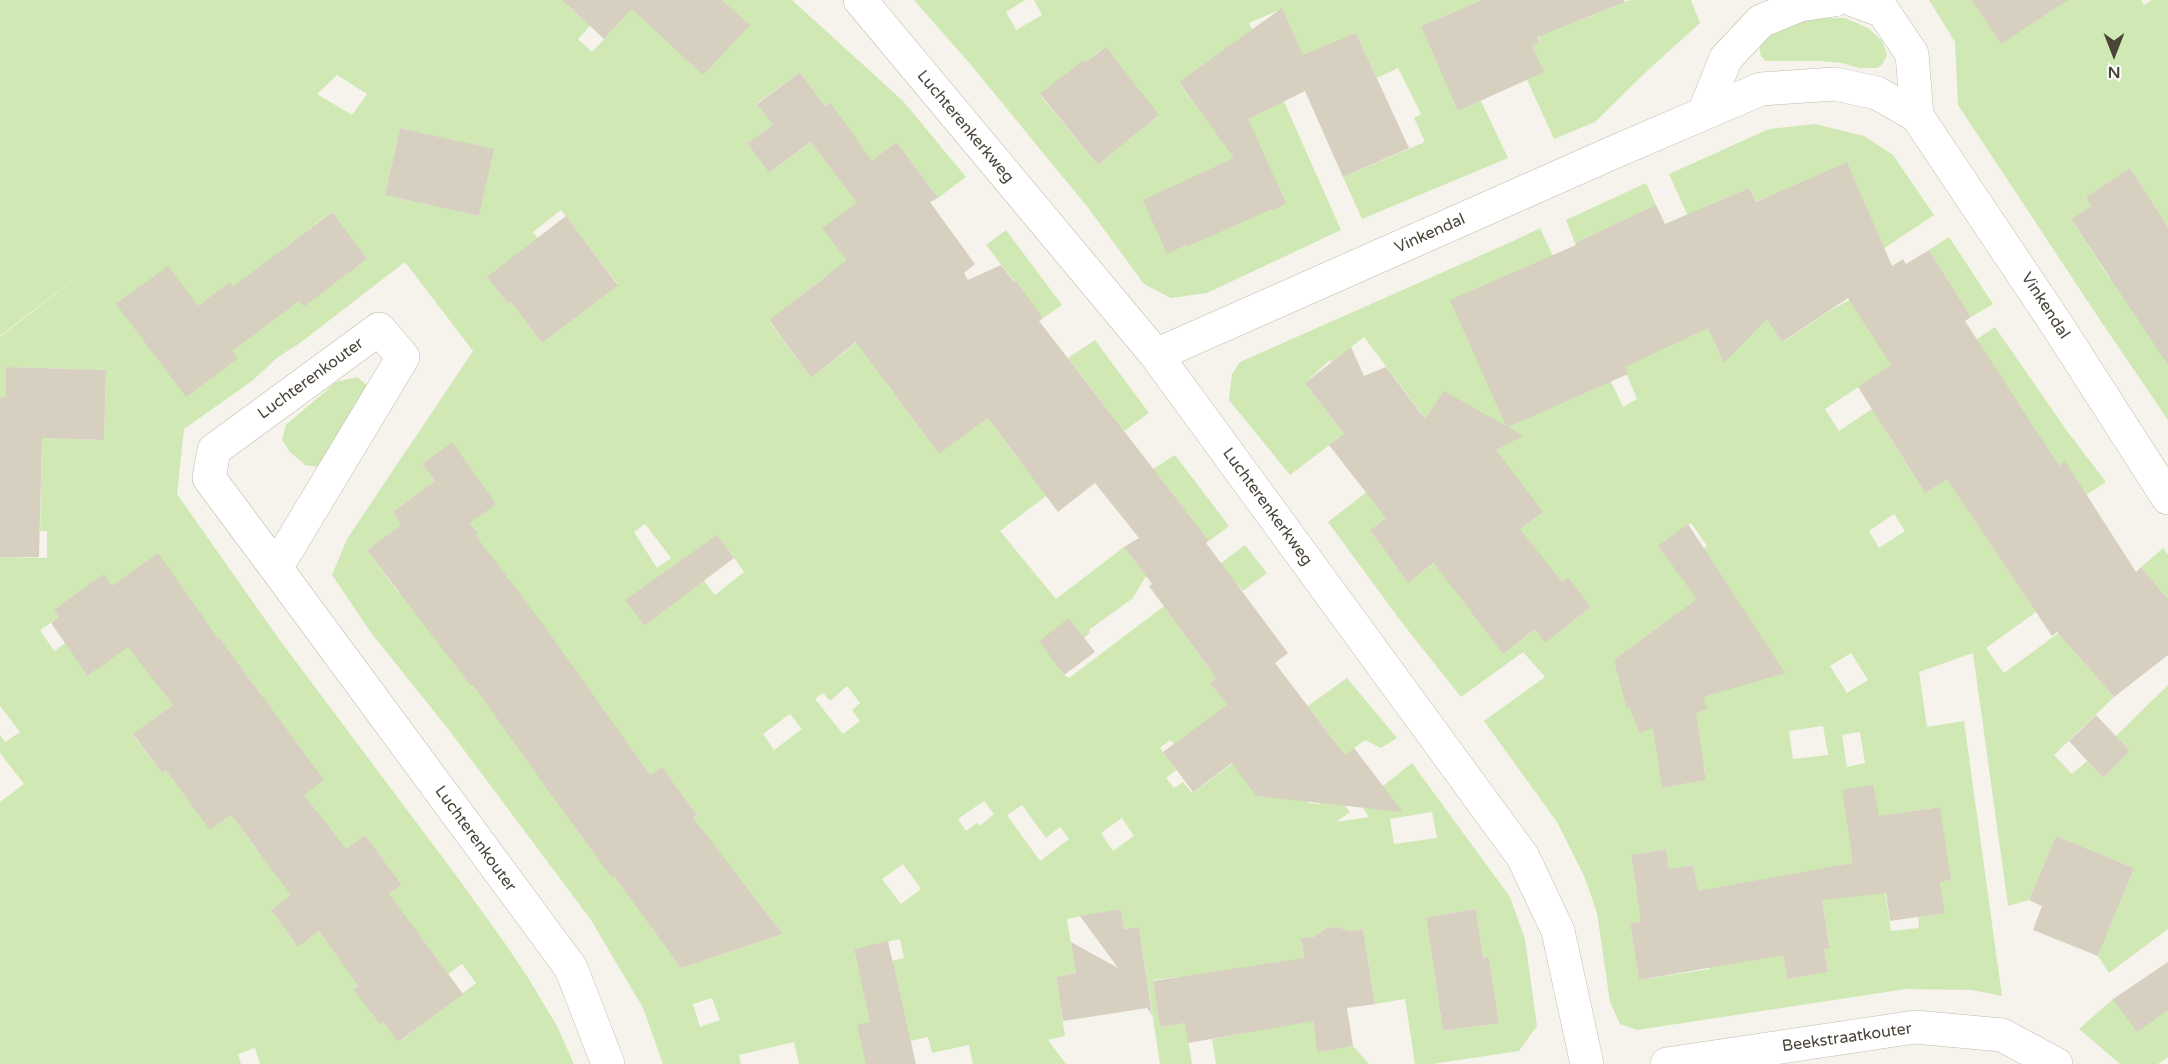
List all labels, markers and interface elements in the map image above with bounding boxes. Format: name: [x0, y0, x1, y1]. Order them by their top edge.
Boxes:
north arrow: [2084, 24, 2144, 84]
text: N: [2108, 62, 2120, 82]
street label: Luchterenkerkweg: [912, 67, 1018, 187]
street label: Vinkendal: [1392, 210, 1468, 258]
street label: Vinkendal: [2016, 269, 2074, 343]
street label: Luchterenkouter: [254, 334, 368, 424]
street label: Luchterenkerkweg: [1218, 444, 1316, 570]
street label: Luchterenkouter: [430, 782, 520, 896]
street label: Beekstraatkouter: [1781, 1019, 1913, 1057]

